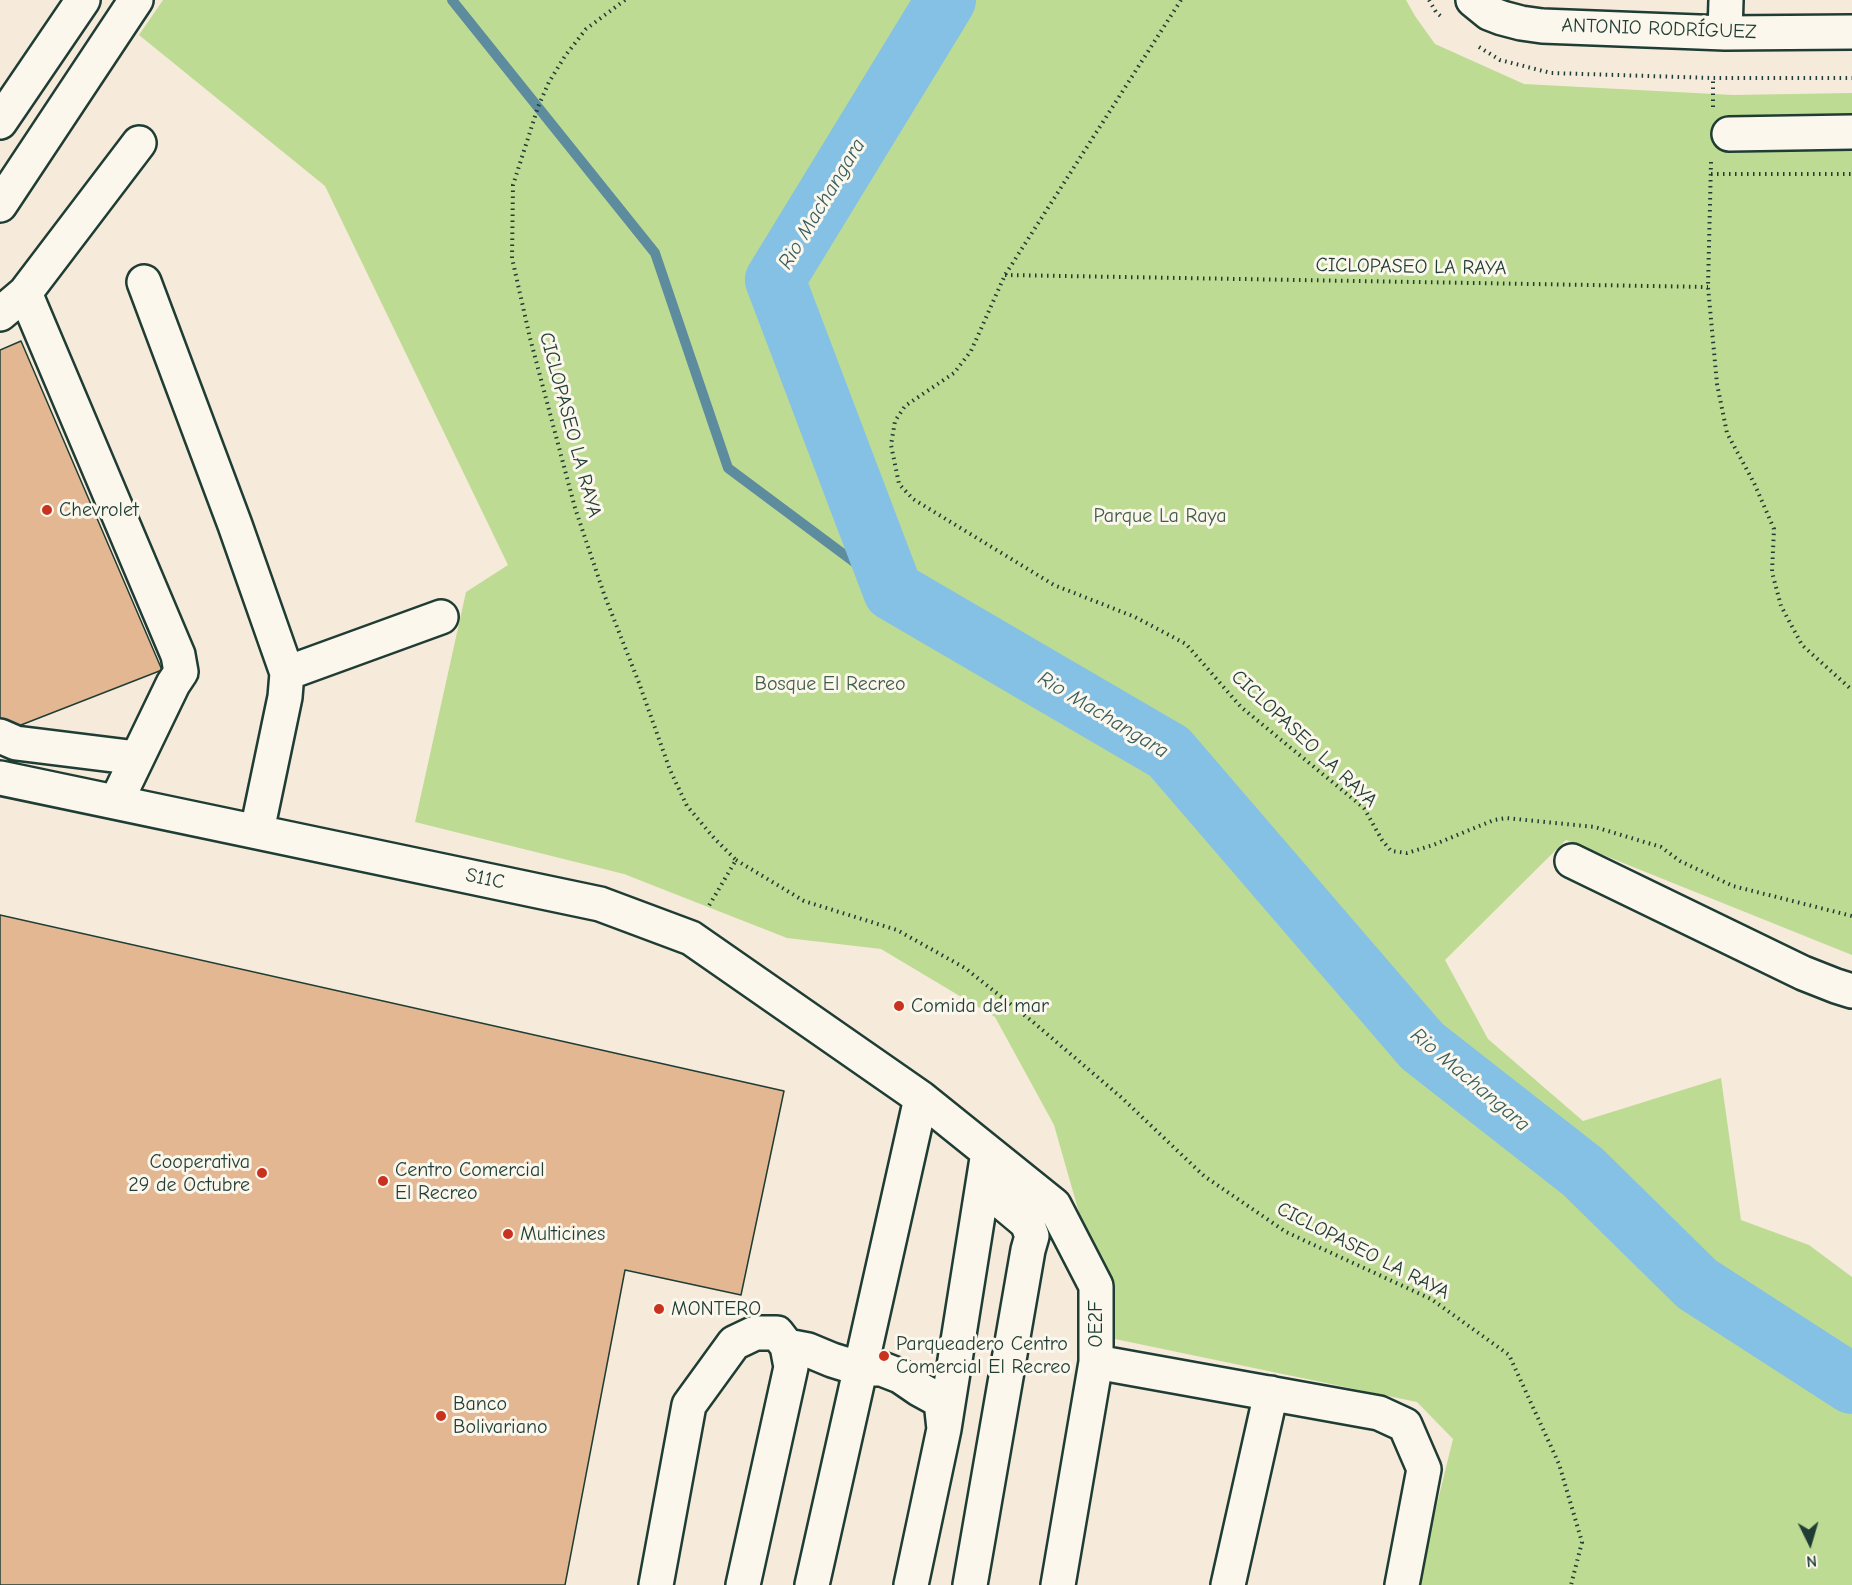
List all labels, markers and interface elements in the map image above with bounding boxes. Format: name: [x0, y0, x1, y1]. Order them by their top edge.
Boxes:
street label: ANTONIO RODRÍGUEZ: [1561, 14, 1757, 44]
water label: Rio Machangara: [773, 134, 871, 274]
street label: CICLOPASEO LA RAYA: [1315, 253, 1507, 281]
street label: CICLOPASEO LA RAYA: [534, 330, 606, 520]
place label: Chevrolet: [59, 498, 139, 522]
marker: Chevrolet: [40, 503, 54, 517]
park label: Parque La Raya: [1093, 504, 1227, 528]
street label: CICLOPASEO LA RAYA: [1226, 665, 1382, 813]
water label: Rio Machangara: [1033, 666, 1173, 764]
park label: Bosque El Recreo: [755, 672, 905, 696]
street label: S11C: [463, 863, 507, 895]
place label: Comida del mar: [911, 994, 1049, 1018]
marker: Comida del mar: [892, 999, 906, 1013]
water label: Rio Machangara: [1405, 1023, 1535, 1137]
place label: Cooperativa 29 de Octubre: [128, 1150, 250, 1197]
place label: Centro Comercial El Recreo: [395, 1158, 545, 1205]
marker: Cooperativa 29 de Octubre: [255, 1166, 269, 1180]
marker: Centro Comercial El Recreo: [376, 1174, 390, 1188]
street label: CICLOPASEO LA RAYA: [1273, 1197, 1453, 1305]
place label: Multicines: [520, 1222, 605, 1246]
marker: Multicines: [501, 1227, 515, 1241]
place label: MONTERO: [671, 1297, 761, 1321]
street label: OE2F: [1084, 1301, 1108, 1347]
marker: MONTERO: [652, 1302, 666, 1316]
place label: Parqueadero Centro Comercial El Recreo: [896, 1332, 1071, 1379]
marker: Parqueadero Centro Comercial El Recreo: [877, 1349, 891, 1363]
place label: Banco Bolivariano: [453, 1392, 548, 1439]
marker: Banco Bolivariano: [434, 1409, 448, 1423]
north arrow: [1780, 1513, 1840, 1573]
text: N: [1806, 1552, 1818, 1570]

